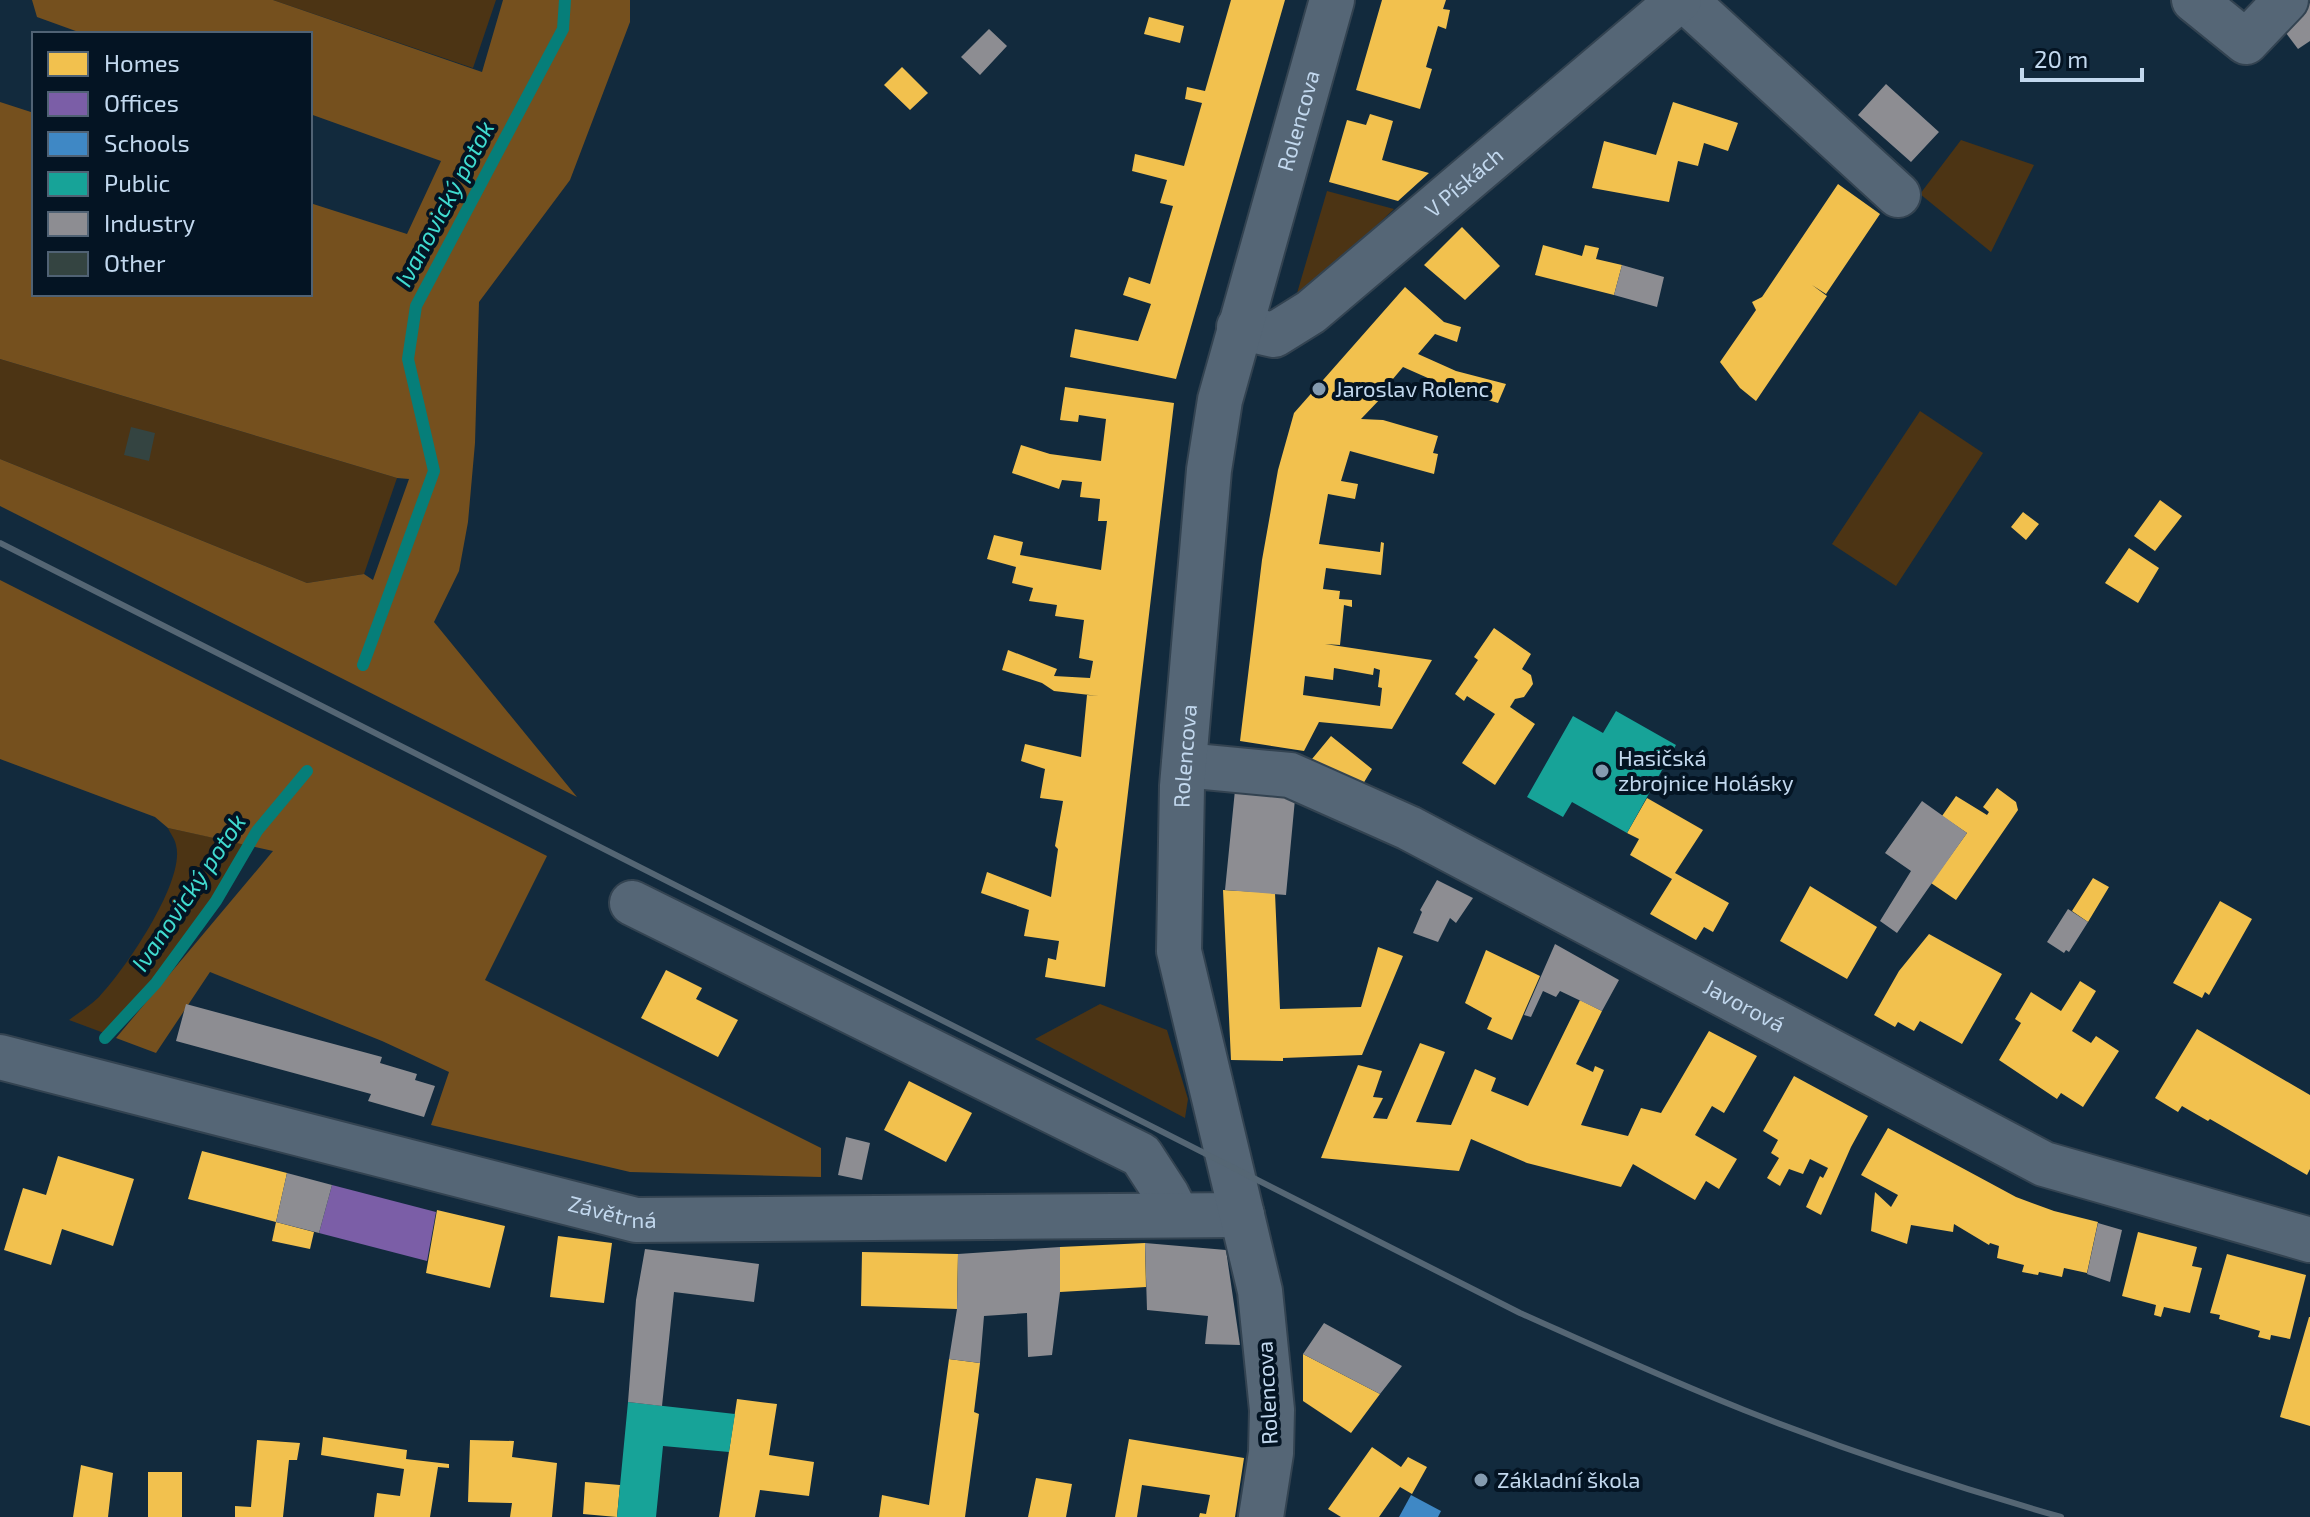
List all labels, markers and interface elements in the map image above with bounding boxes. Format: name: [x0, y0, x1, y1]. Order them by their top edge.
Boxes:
legend: [32, 32, 312, 296]
scale bar: [2022, 32, 2142, 82]
text: 20 m: [2034, 44, 2088, 73]
text: Homes: [104, 48, 180, 77]
street label: Rolencova: [1271, 67, 1324, 174]
text: Offices: [104, 88, 179, 117]
water label: Ivanovický potok: [388, 116, 500, 291]
text: Schools: [104, 128, 190, 157]
street label: V Pískách: [1419, 141, 1508, 222]
text: Public: [104, 168, 170, 197]
text: Industry: [104, 208, 196, 237]
text: Other: [104, 248, 166, 277]
place label: Jaroslav Rolenc: [1335, 375, 1489, 401]
marker: Jaroslav Rolenc: [1310, 380, 1328, 398]
street label: Rolencova: [1168, 703, 1201, 808]
place label: Hasičská zbrojnice Holásky: [1618, 744, 1794, 796]
marker: Hasičská zbrojnice Holásky: [1593, 762, 1611, 780]
water label: Ivanovický potok: [124, 808, 251, 976]
street label: Javorová: [1700, 972, 1790, 1037]
street label: Závětrná: [566, 1189, 657, 1232]
street label: Rolencova: [1250, 1341, 1282, 1446]
place label: Základní škola: [1497, 1466, 1640, 1492]
marker: Základní škola: [1472, 1471, 1490, 1489]

